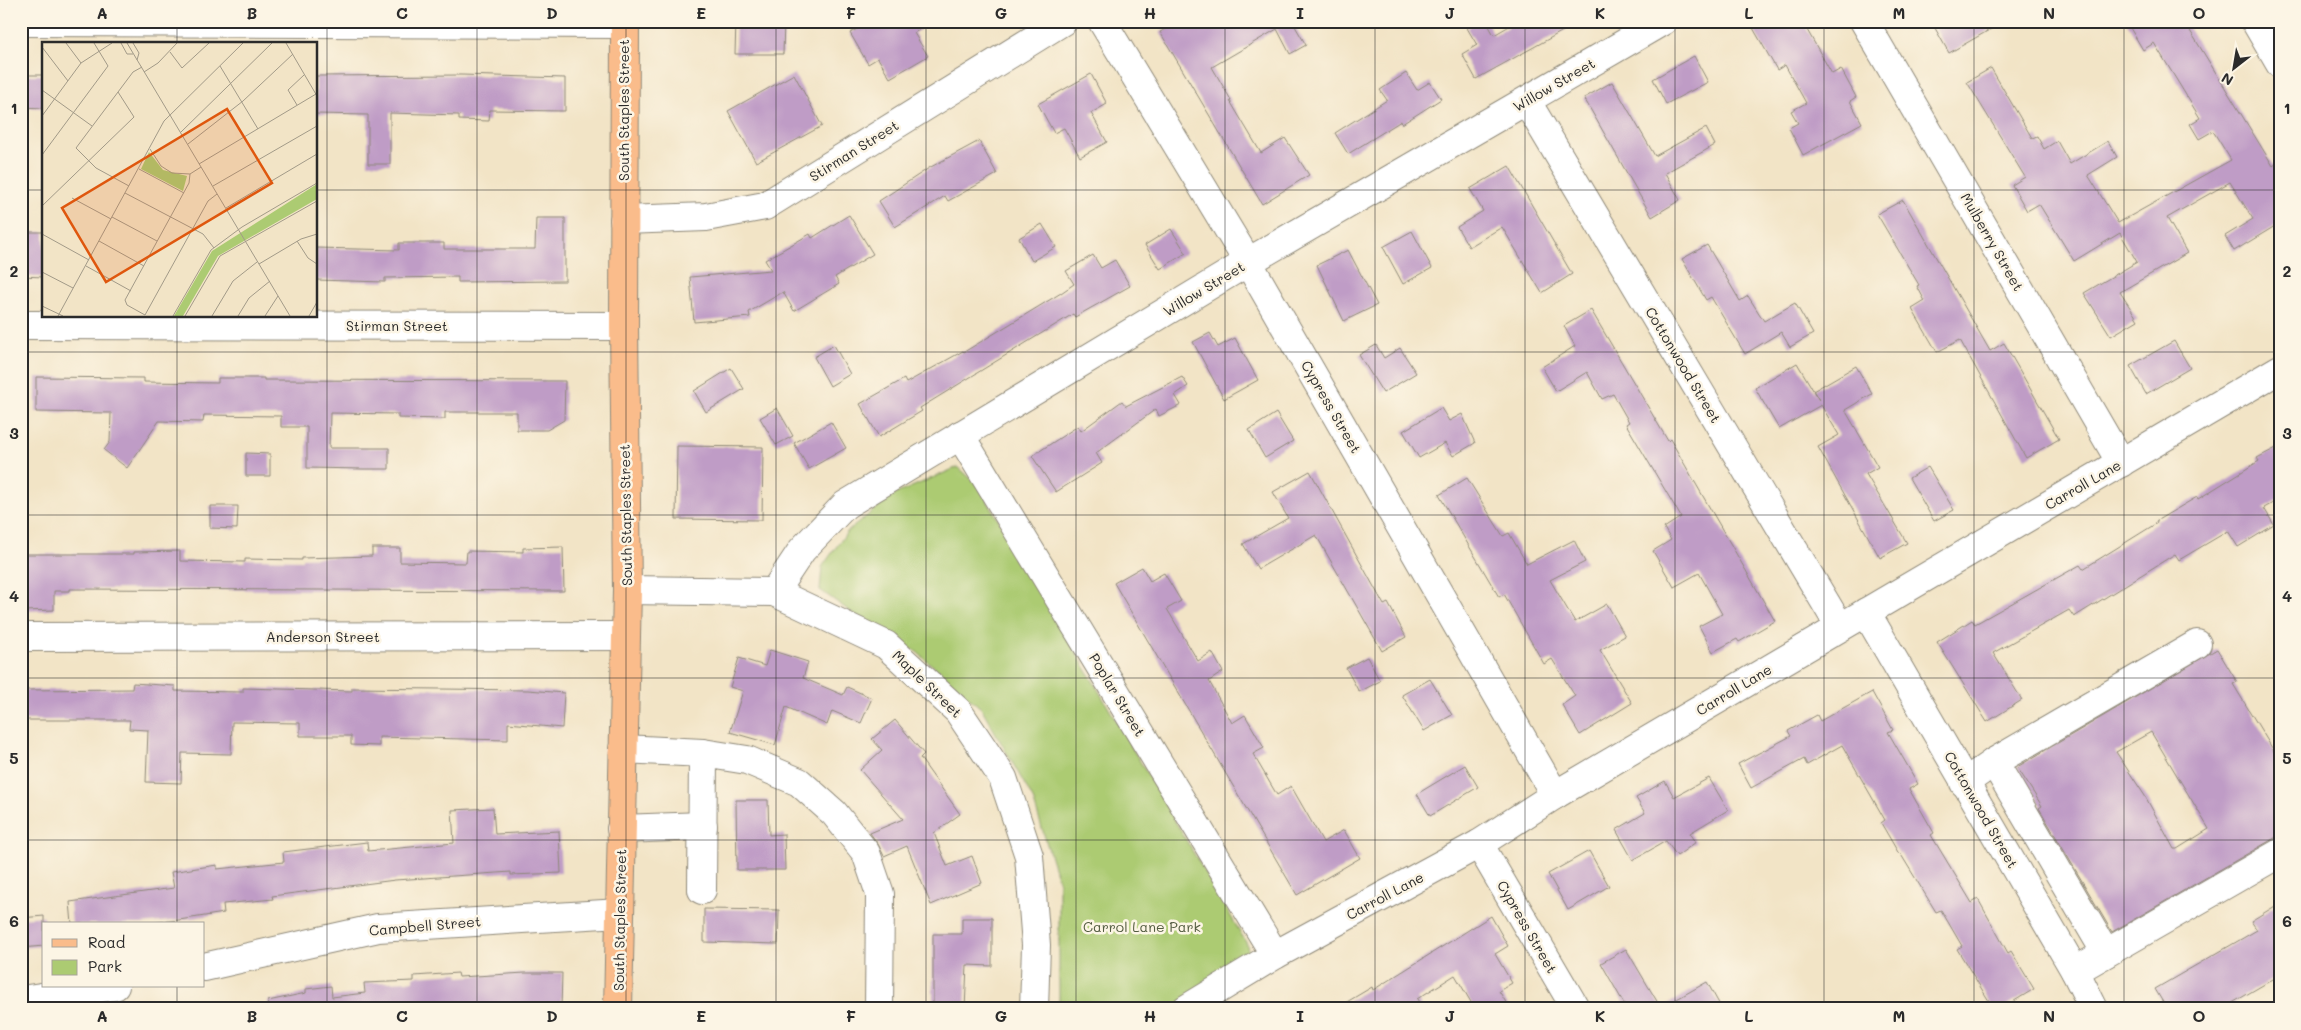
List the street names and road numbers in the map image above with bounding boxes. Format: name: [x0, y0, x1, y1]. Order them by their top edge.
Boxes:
street label: South Staples Street: [614, 39, 633, 181]
street label: Willow Street: [1509, 53, 1598, 116]
street label: Stirman Street: [805, 115, 902, 186]
street label: Mulberry Street: [1957, 189, 2028, 294]
street label: Willow Street: [1160, 257, 1248, 320]
street label: Cottonwood Street: [1641, 303, 1726, 426]
street label: Stirman Street: [346, 316, 448, 335]
street label: Cypress Street: [1297, 357, 1366, 457]
street label: South Staples Street: [615, 444, 636, 586]
street label: Carroll Lane: [2041, 455, 2124, 514]
street label: Anderson Street: [266, 627, 380, 646]
street label: Maple Street: [888, 646, 966, 722]
street label: Poplar Street: [1085, 650, 1150, 740]
street label: Carroll Lane: [1692, 660, 1775, 720]
street label: Cottonwood Street: [1940, 748, 2023, 872]
street label: South Staples Street: [609, 849, 630, 991]
street label: Carroll Lane: [1343, 867, 1427, 924]
street label: Cypress Street: [1493, 877, 1562, 977]
street label: Campbell Street: [368, 911, 482, 940]

